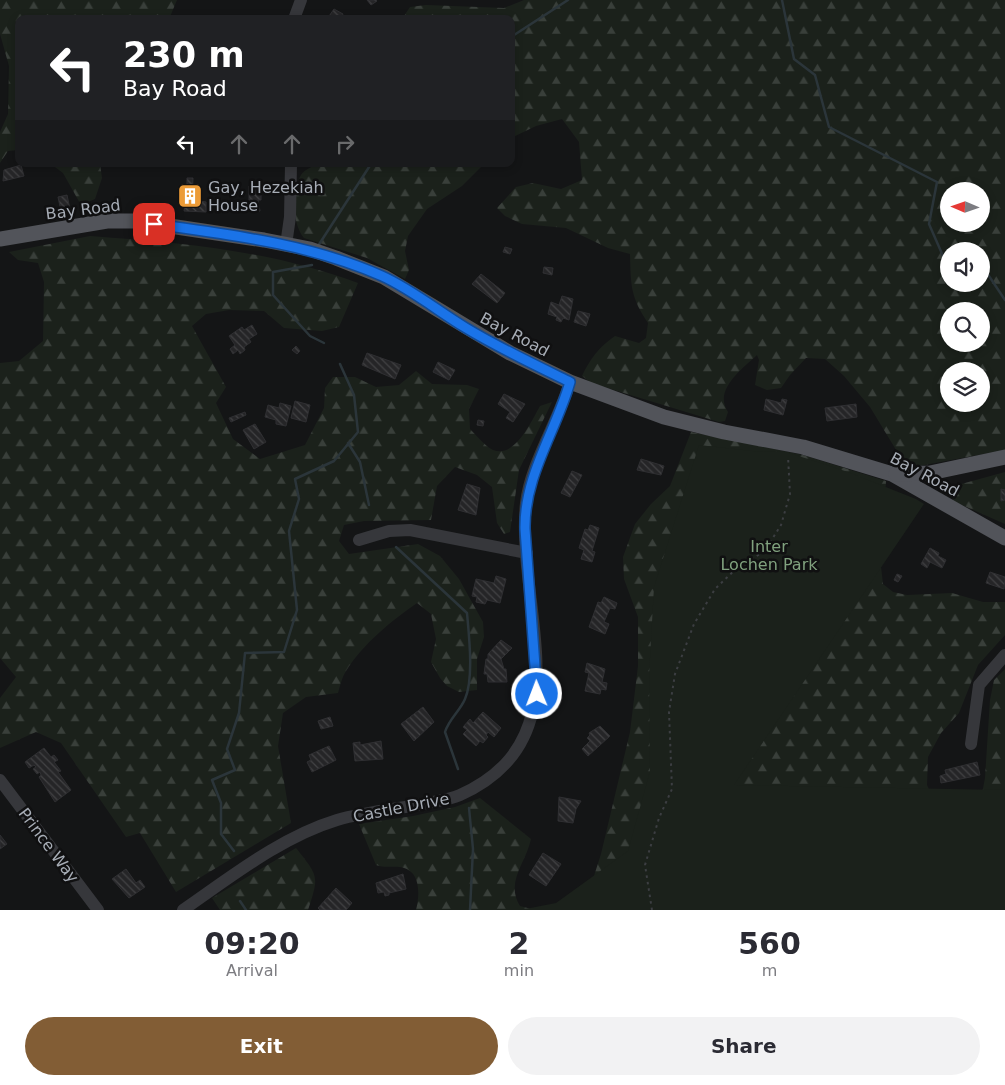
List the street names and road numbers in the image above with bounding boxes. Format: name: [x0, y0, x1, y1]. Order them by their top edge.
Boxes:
street label: Bay Road: [44, 195, 122, 224]
street label: Bay Road: [477, 308, 553, 361]
street label: Bay Road: [887, 448, 963, 501]
street label: Castle Drive: [351, 789, 451, 826]
street label: Prince Way: [14, 804, 83, 886]

